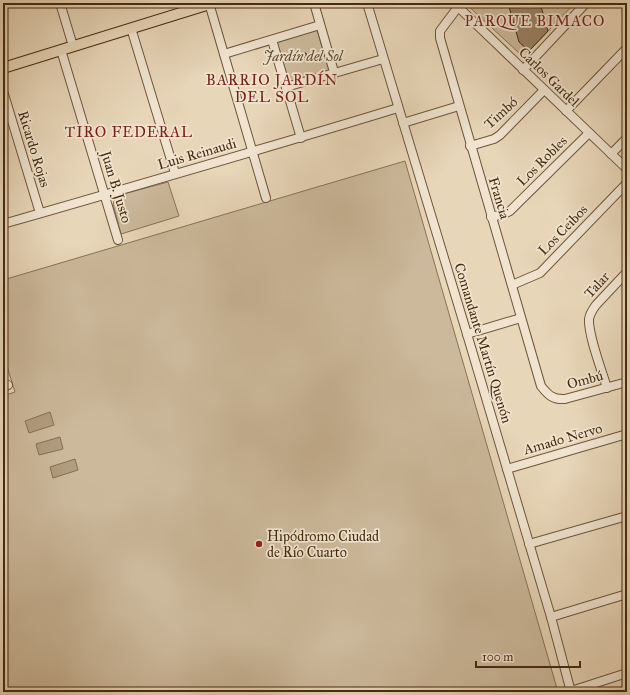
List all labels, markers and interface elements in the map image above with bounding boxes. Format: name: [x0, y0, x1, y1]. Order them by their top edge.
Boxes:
district label: PARQUE BIMACO: [465, 12, 605, 30]
street label: Carlos Gardel: [515, 44, 583, 110]
park label: Jardín del Sol: [262, 48, 344, 65]
district label: BARRIO JARDÍN DEL SOL: [206, 70, 338, 106]
street label: Timbó: [481, 94, 521, 132]
street label: Ricardo Rojas: [14, 109, 54, 189]
district label: TIRO FEDERAL: [65, 123, 193, 141]
street label: Los Robles: [513, 132, 571, 190]
street label: Luis Reinaudi: [156, 135, 238, 173]
street label: Juan B. Justo: [95, 147, 135, 225]
street label: Francia: [485, 175, 513, 221]
street label: Los Ceibos: [535, 201, 591, 259]
street label: Comandante Martín Quenón: [451, 261, 516, 426]
street label: Talar: [581, 268, 614, 302]
street label: Ombú: [565, 367, 605, 393]
street label: Amado Nervo: [521, 420, 604, 459]
place label: Hipódromo Ciudad de Río Cuarto: [267, 528, 379, 561]
marker: Hipódromo Ciudad de Río Cuarto: [254, 539, 264, 549]
scale bar: [476, 643, 580, 669]
text: 100 m: [482, 650, 513, 664]

